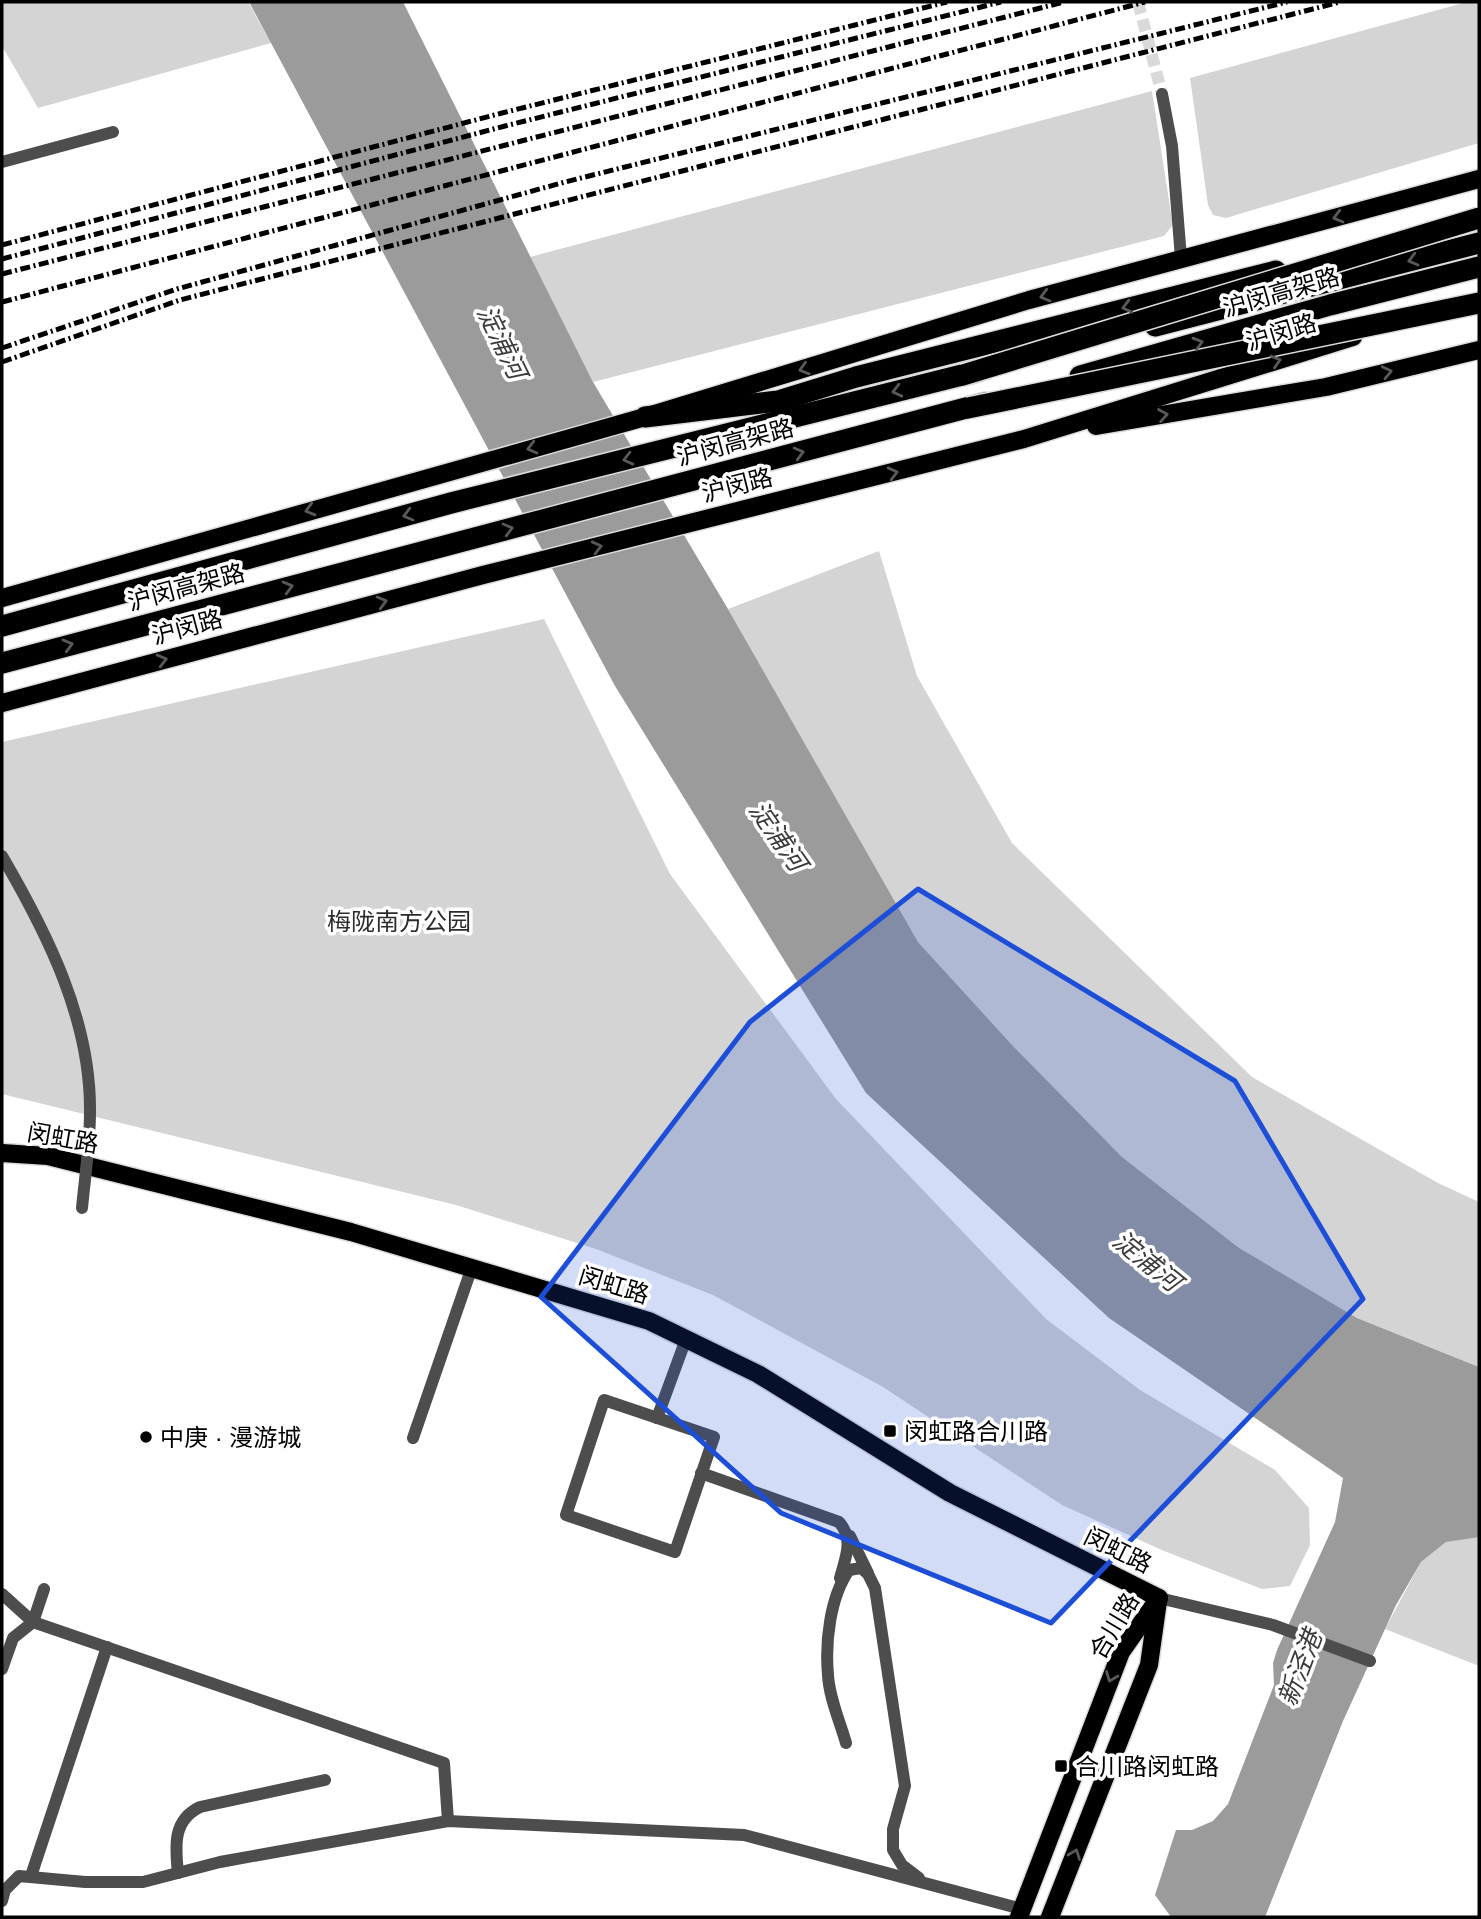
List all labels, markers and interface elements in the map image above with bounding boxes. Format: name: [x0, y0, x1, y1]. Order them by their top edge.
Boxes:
one-way arrow: [1332, 209, 1344, 223]
one-way arrow: [1407, 252, 1419, 266]
street label: 沪闵高架路: [1220, 262, 1342, 322]
one-way arrow: [1039, 288, 1051, 302]
one-way arrow: [1121, 299, 1133, 313]
water label: 淀浦河: [471, 300, 535, 388]
street label: 沪闵路: [1243, 309, 1319, 355]
one-way arrow: [1192, 336, 1204, 351]
one-way arrow: [1270, 355, 1282, 369]
one-way arrow: [798, 361, 810, 375]
one-way arrow: [1381, 366, 1393, 380]
one-way arrow: [891, 383, 903, 397]
one-way arrow: [1158, 408, 1169, 423]
street label: 沪闵高架路: [674, 413, 796, 471]
one-way arrow: [526, 440, 538, 454]
one-way arrow: [793, 447, 805, 461]
one-way arrow: [623, 451, 635, 465]
street label: 沪闵路: [699, 463, 775, 507]
one-way arrow: [887, 467, 899, 481]
one-way arrow: [305, 501, 317, 516]
one-way arrow: [402, 507, 414, 521]
one-way arrow: [502, 523, 514, 537]
one-way arrow: [591, 541, 603, 555]
street label: 沪闵高架路: [125, 558, 247, 616]
one-way arrow: [282, 581, 294, 595]
one-way arrow: [376, 596, 388, 610]
street label: 沪闵路: [149, 605, 225, 649]
one-way arrow: [62, 639, 74, 653]
one-way arrow: [156, 654, 168, 669]
water label: 淀浦河: [743, 795, 816, 881]
park label: 梅陇南方公园: [327, 908, 471, 935]
street label: 闵虹路: [25, 1118, 101, 1158]
water label: 淀浦河: [1107, 1225, 1191, 1300]
street label: 闵虹路: [576, 1262, 652, 1308]
place label: 闵虹路合川路: [904, 1418, 1048, 1445]
marker: 闵虹路合川路: [882, 1423, 898, 1439]
place label: 中庚 · 漫游城: [160, 1424, 301, 1451]
marker: 中庚 · 漫游城: [138, 1429, 154, 1445]
street label: 闵虹路: [1080, 1522, 1156, 1578]
street label: 合川路: [1084, 1588, 1144, 1664]
water label: 新泾港: [1272, 1622, 1329, 1710]
one-way arrow: [1106, 1670, 1120, 1682]
place label: 合川路闵虹路: [1075, 1753, 1219, 1780]
marker: 合川路闵虹路: [1053, 1758, 1069, 1774]
one-way arrow: [1066, 1848, 1080, 1860]

